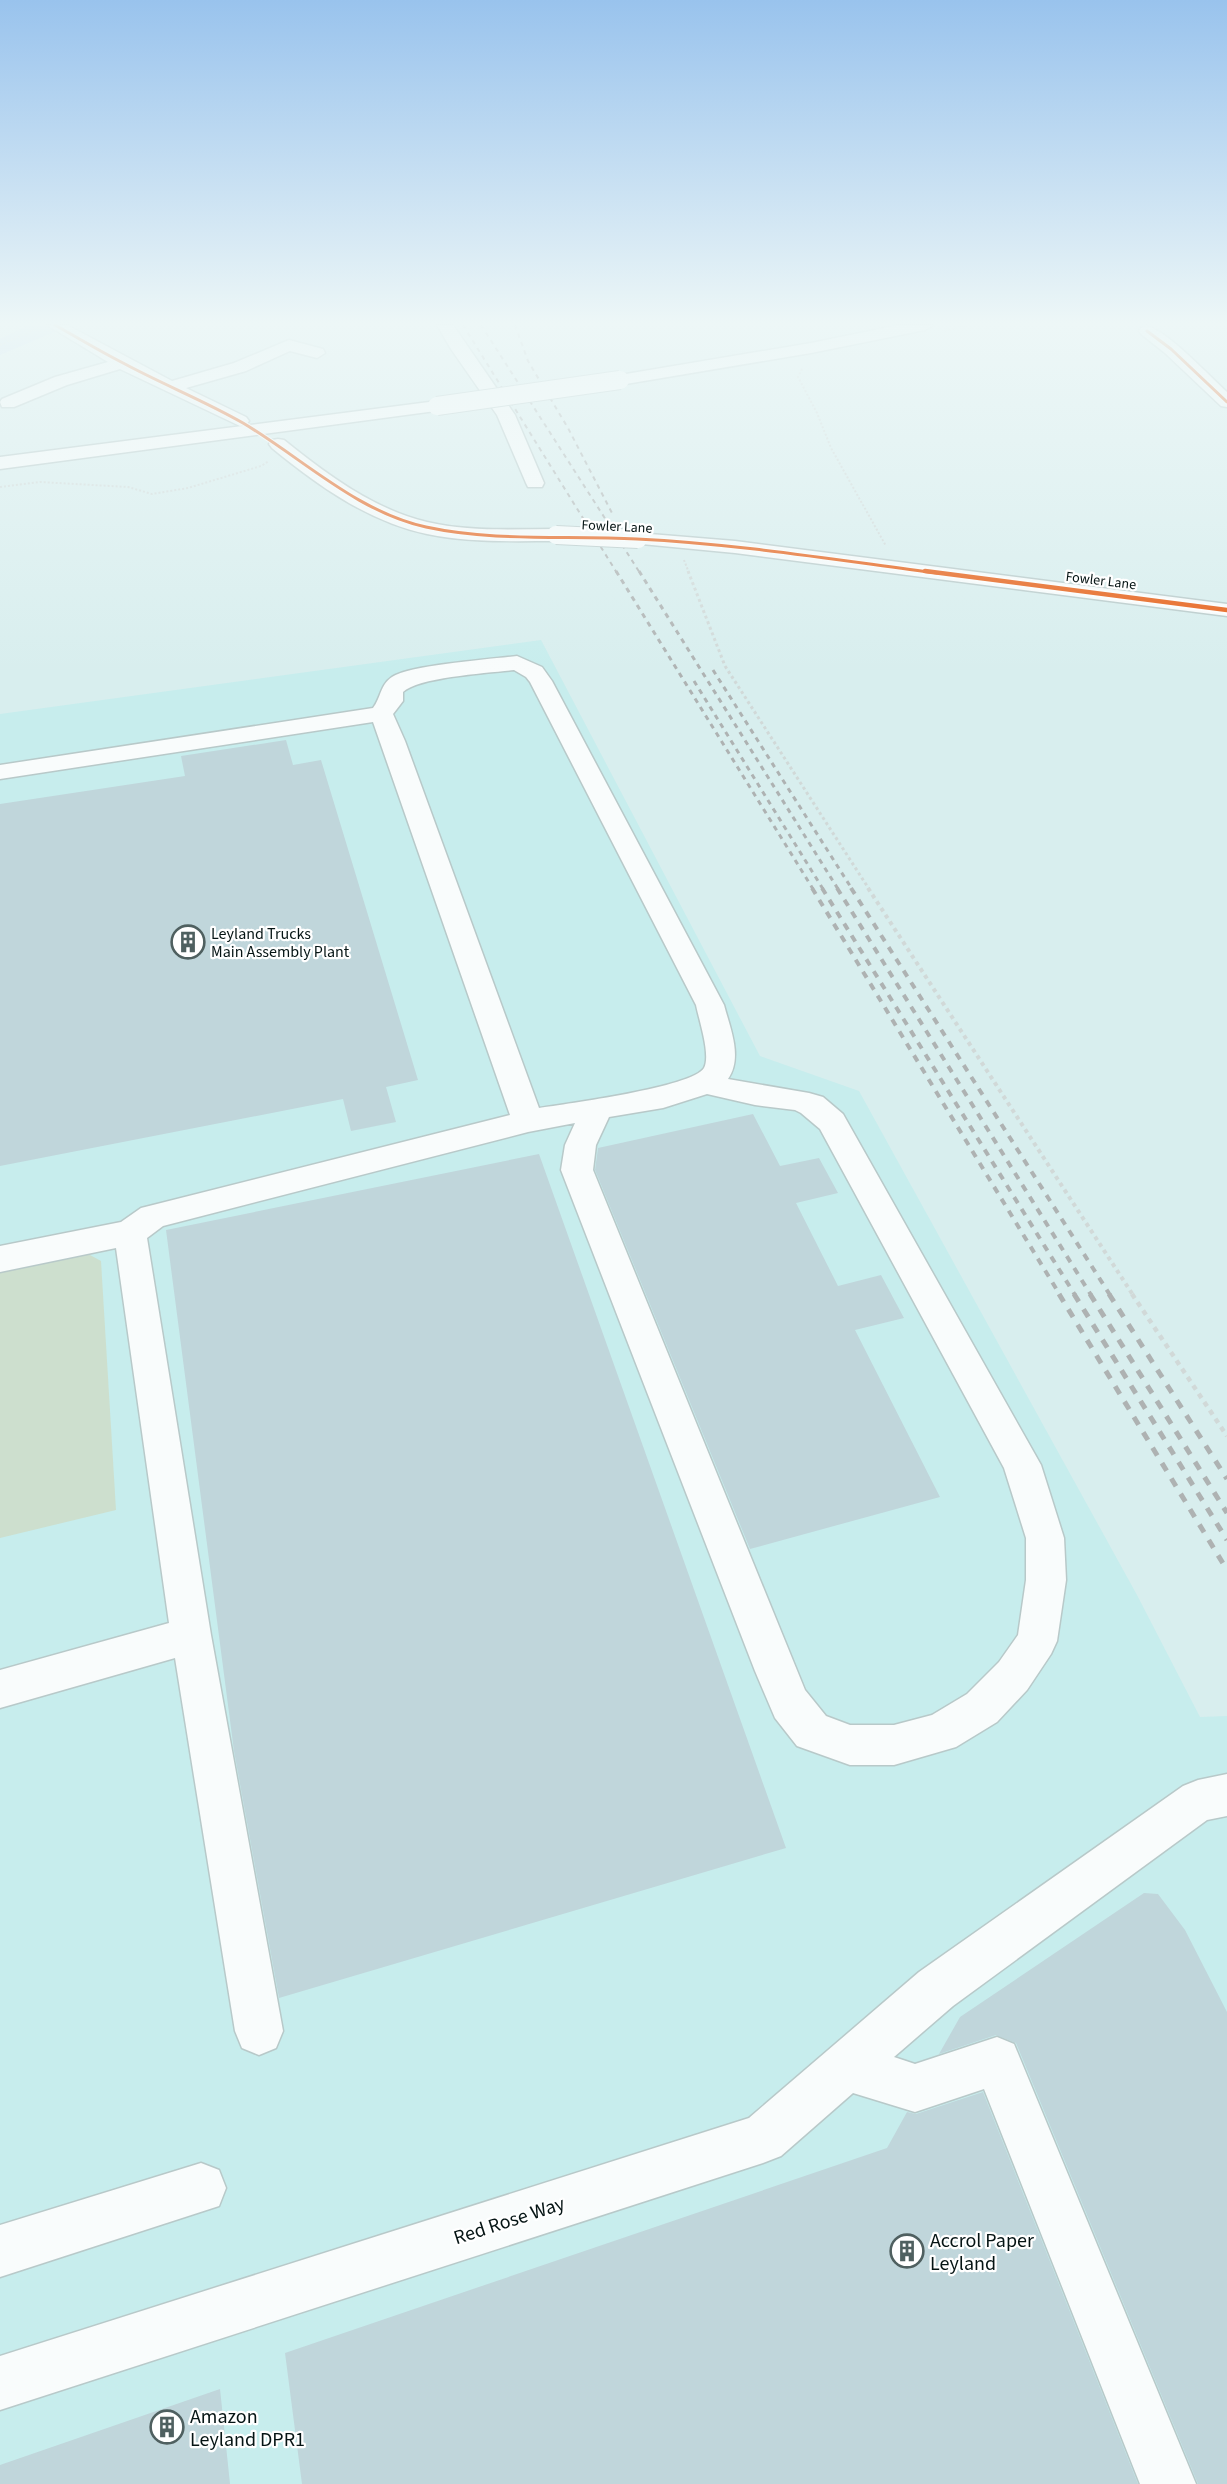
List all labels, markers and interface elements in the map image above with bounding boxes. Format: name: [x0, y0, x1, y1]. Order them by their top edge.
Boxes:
street label: Fowler Lane: [581, 515, 653, 539]
street label: Fowler Lane: [1064, 567, 1137, 595]
place label: Leyland Trucks Main Assembly Plant: [211, 923, 350, 963]
building icon: Leyland Trucks Main Assembly Plant: [170, 924, 206, 960]
street label: Red Rose Way: [450, 2190, 569, 2252]
place label: Accrol Paper Leyland: [930, 2227, 1034, 2278]
building icon: Accrol Paper Leyland: [889, 2233, 925, 2269]
place label: Amazon Leyland DPR1: [190, 2403, 305, 2454]
building icon: Amazon Leyland DPR1: [149, 2409, 185, 2445]

